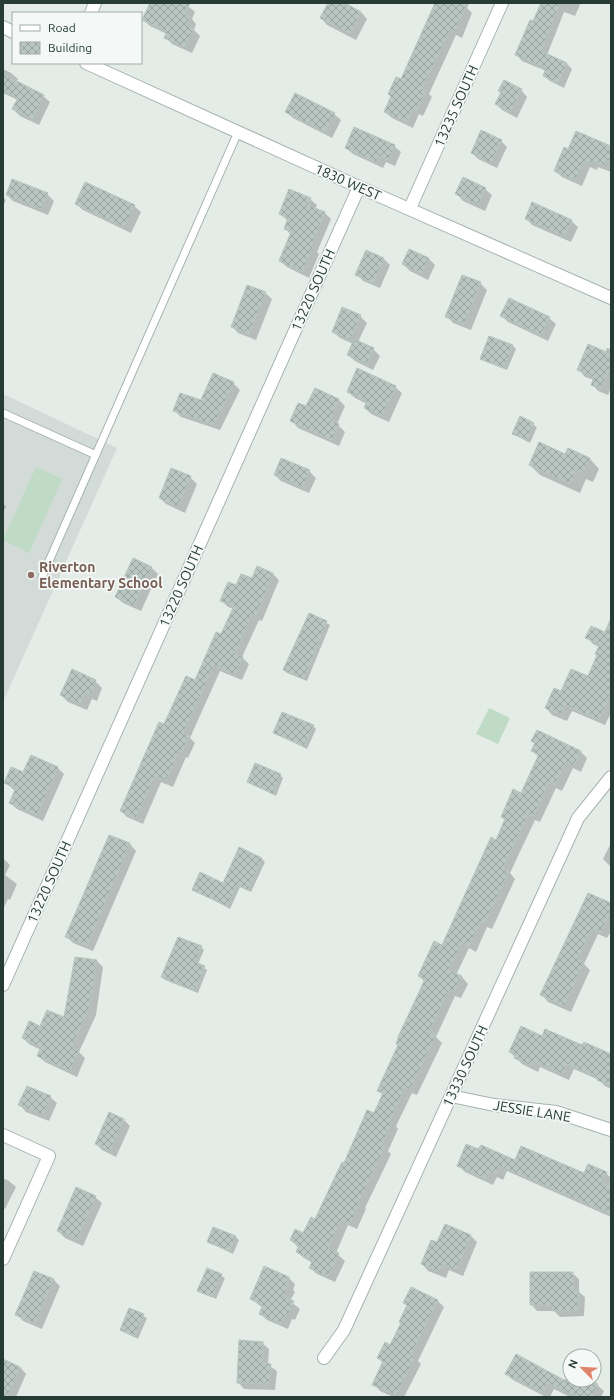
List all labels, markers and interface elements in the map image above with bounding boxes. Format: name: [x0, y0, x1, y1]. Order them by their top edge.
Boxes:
legend: [12, 12, 142, 64]
text: Road: [48, 21, 76, 34]
text: Building: [48, 41, 92, 54]
street label: 13235 SOUTH: [431, 63, 481, 149]
street label: 1830 WEST: [312, 160, 384, 204]
street label: 13220 SOUTH: [288, 247, 338, 333]
street label: 13220 SOUTH: [156, 543, 206, 629]
place label: Riverton Elementary School: [39, 559, 162, 591]
marker: Riverton Elementary School: [26, 570, 36, 580]
street label: 13220 SOUTH: [24, 839, 74, 925]
street label: 13330 SOUTH: [439, 1023, 491, 1109]
street label: JESSIE LANE: [492, 1097, 572, 1125]
north arrow: [562, 1348, 602, 1388]
text: N: [566, 1358, 580, 1370]

